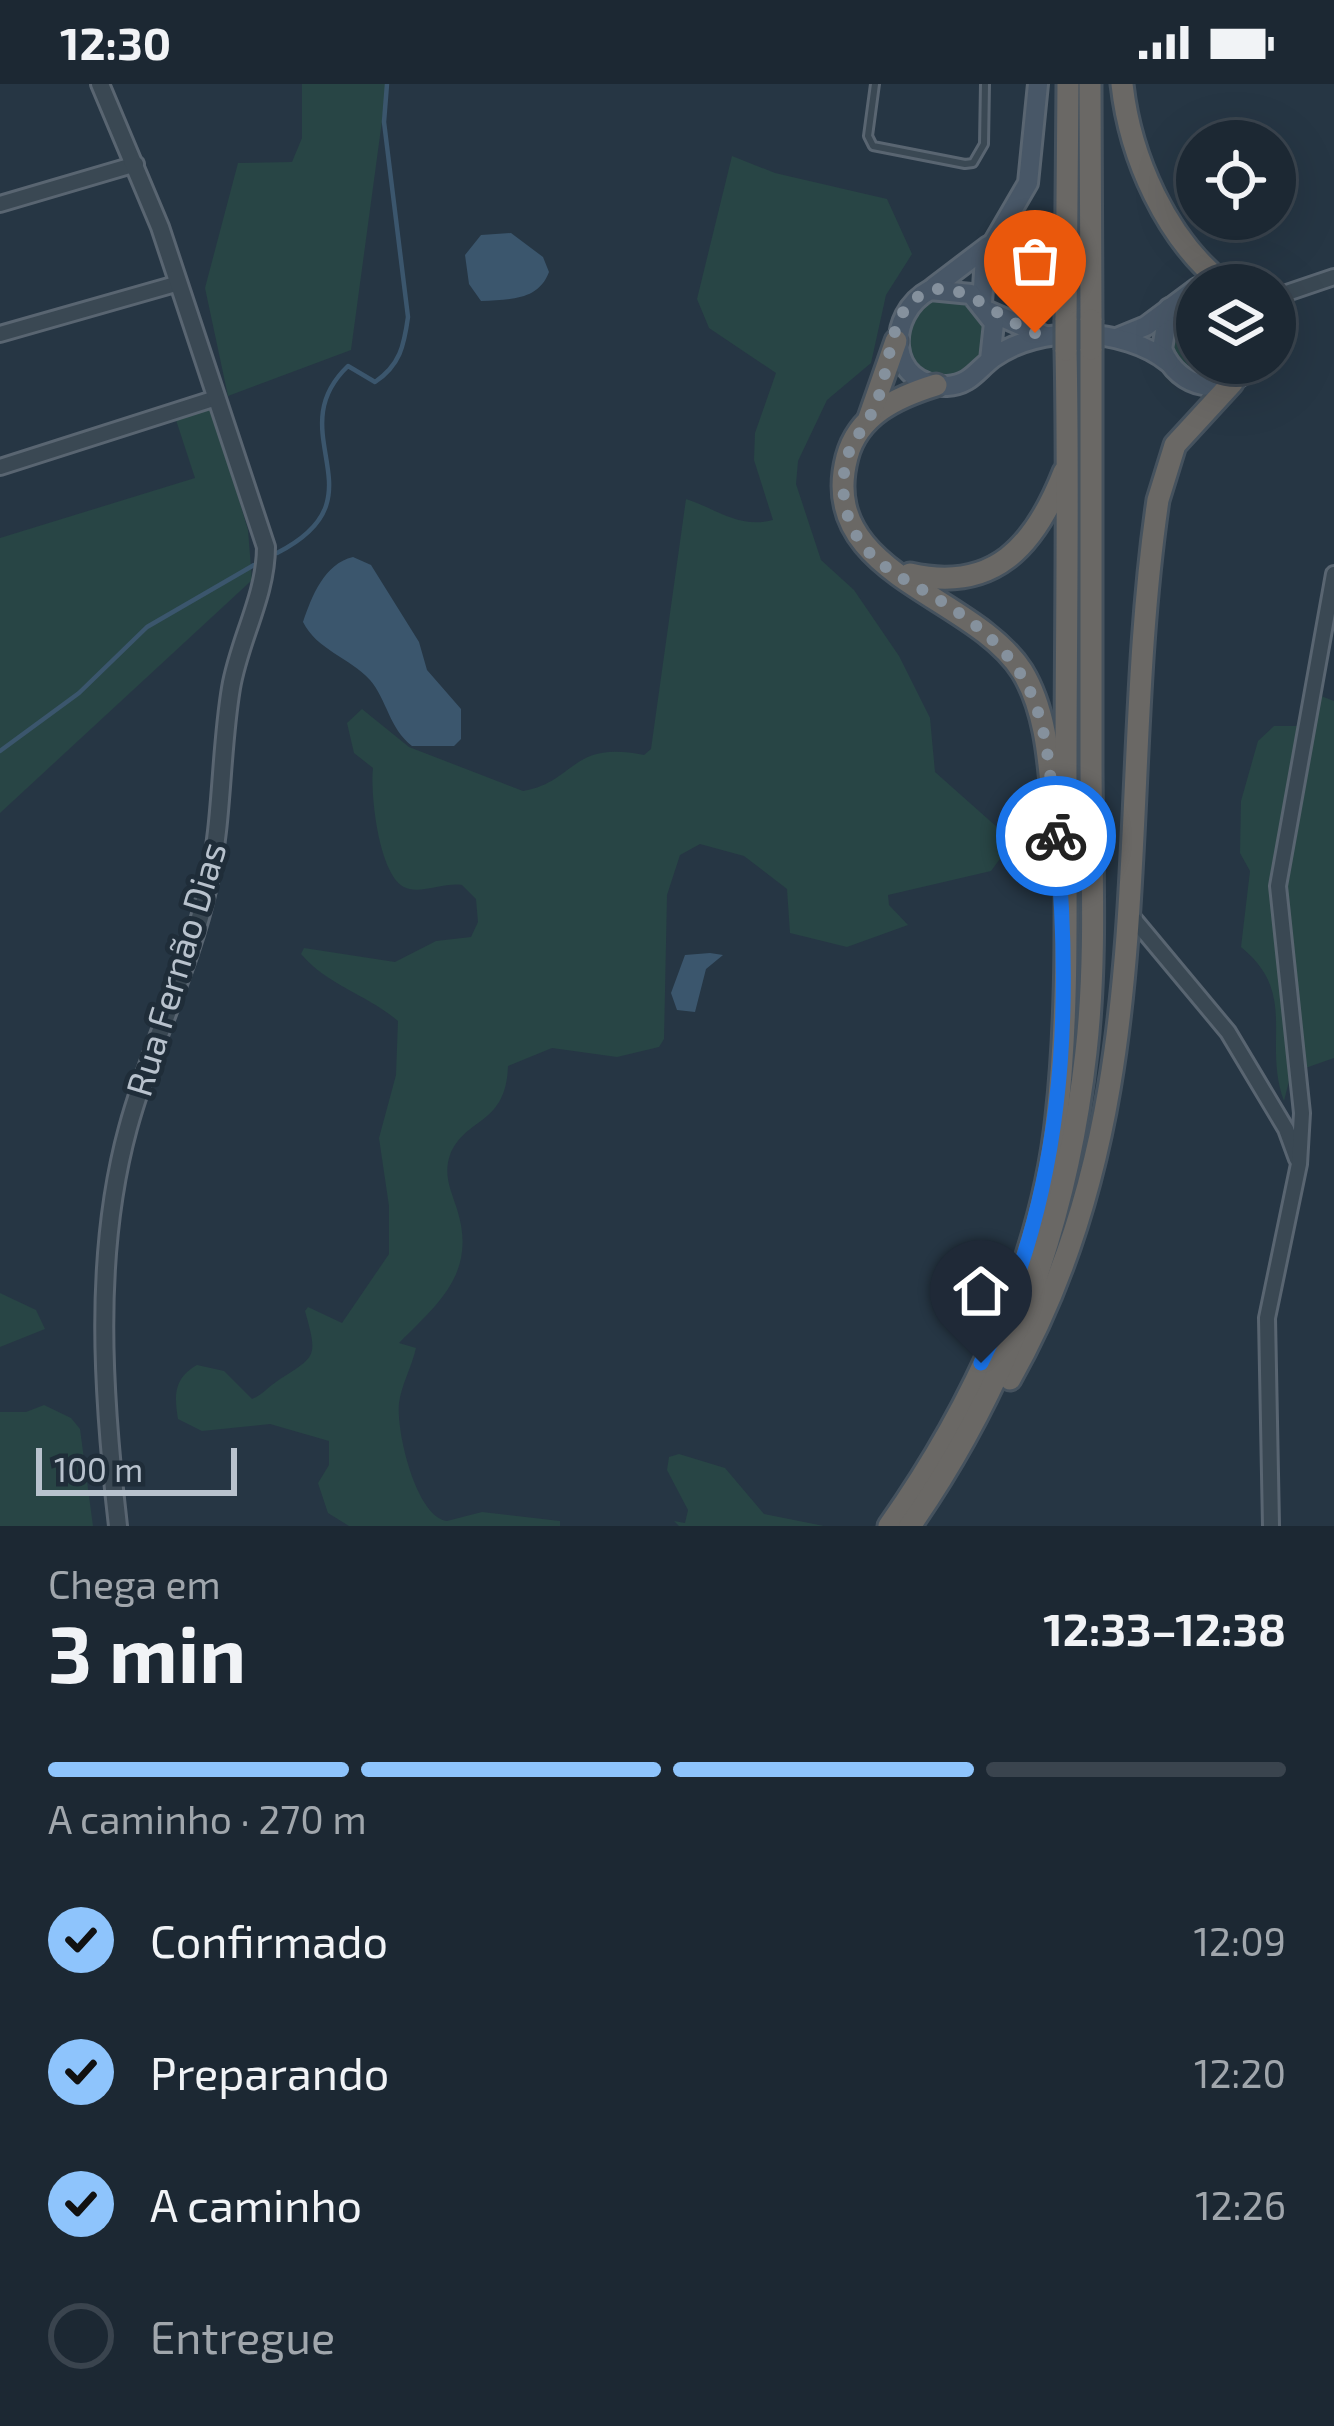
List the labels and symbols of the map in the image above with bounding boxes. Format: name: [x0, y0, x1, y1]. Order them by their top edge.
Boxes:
pin: [984, 210, 1086, 333]
courier: [996, 776, 1116, 896]
street label: Rua Fernão Dias: [116, 836, 234, 1101]
pin: [930, 1240, 1032, 1363]
scale bar: [36, 1442, 237, 1495]

